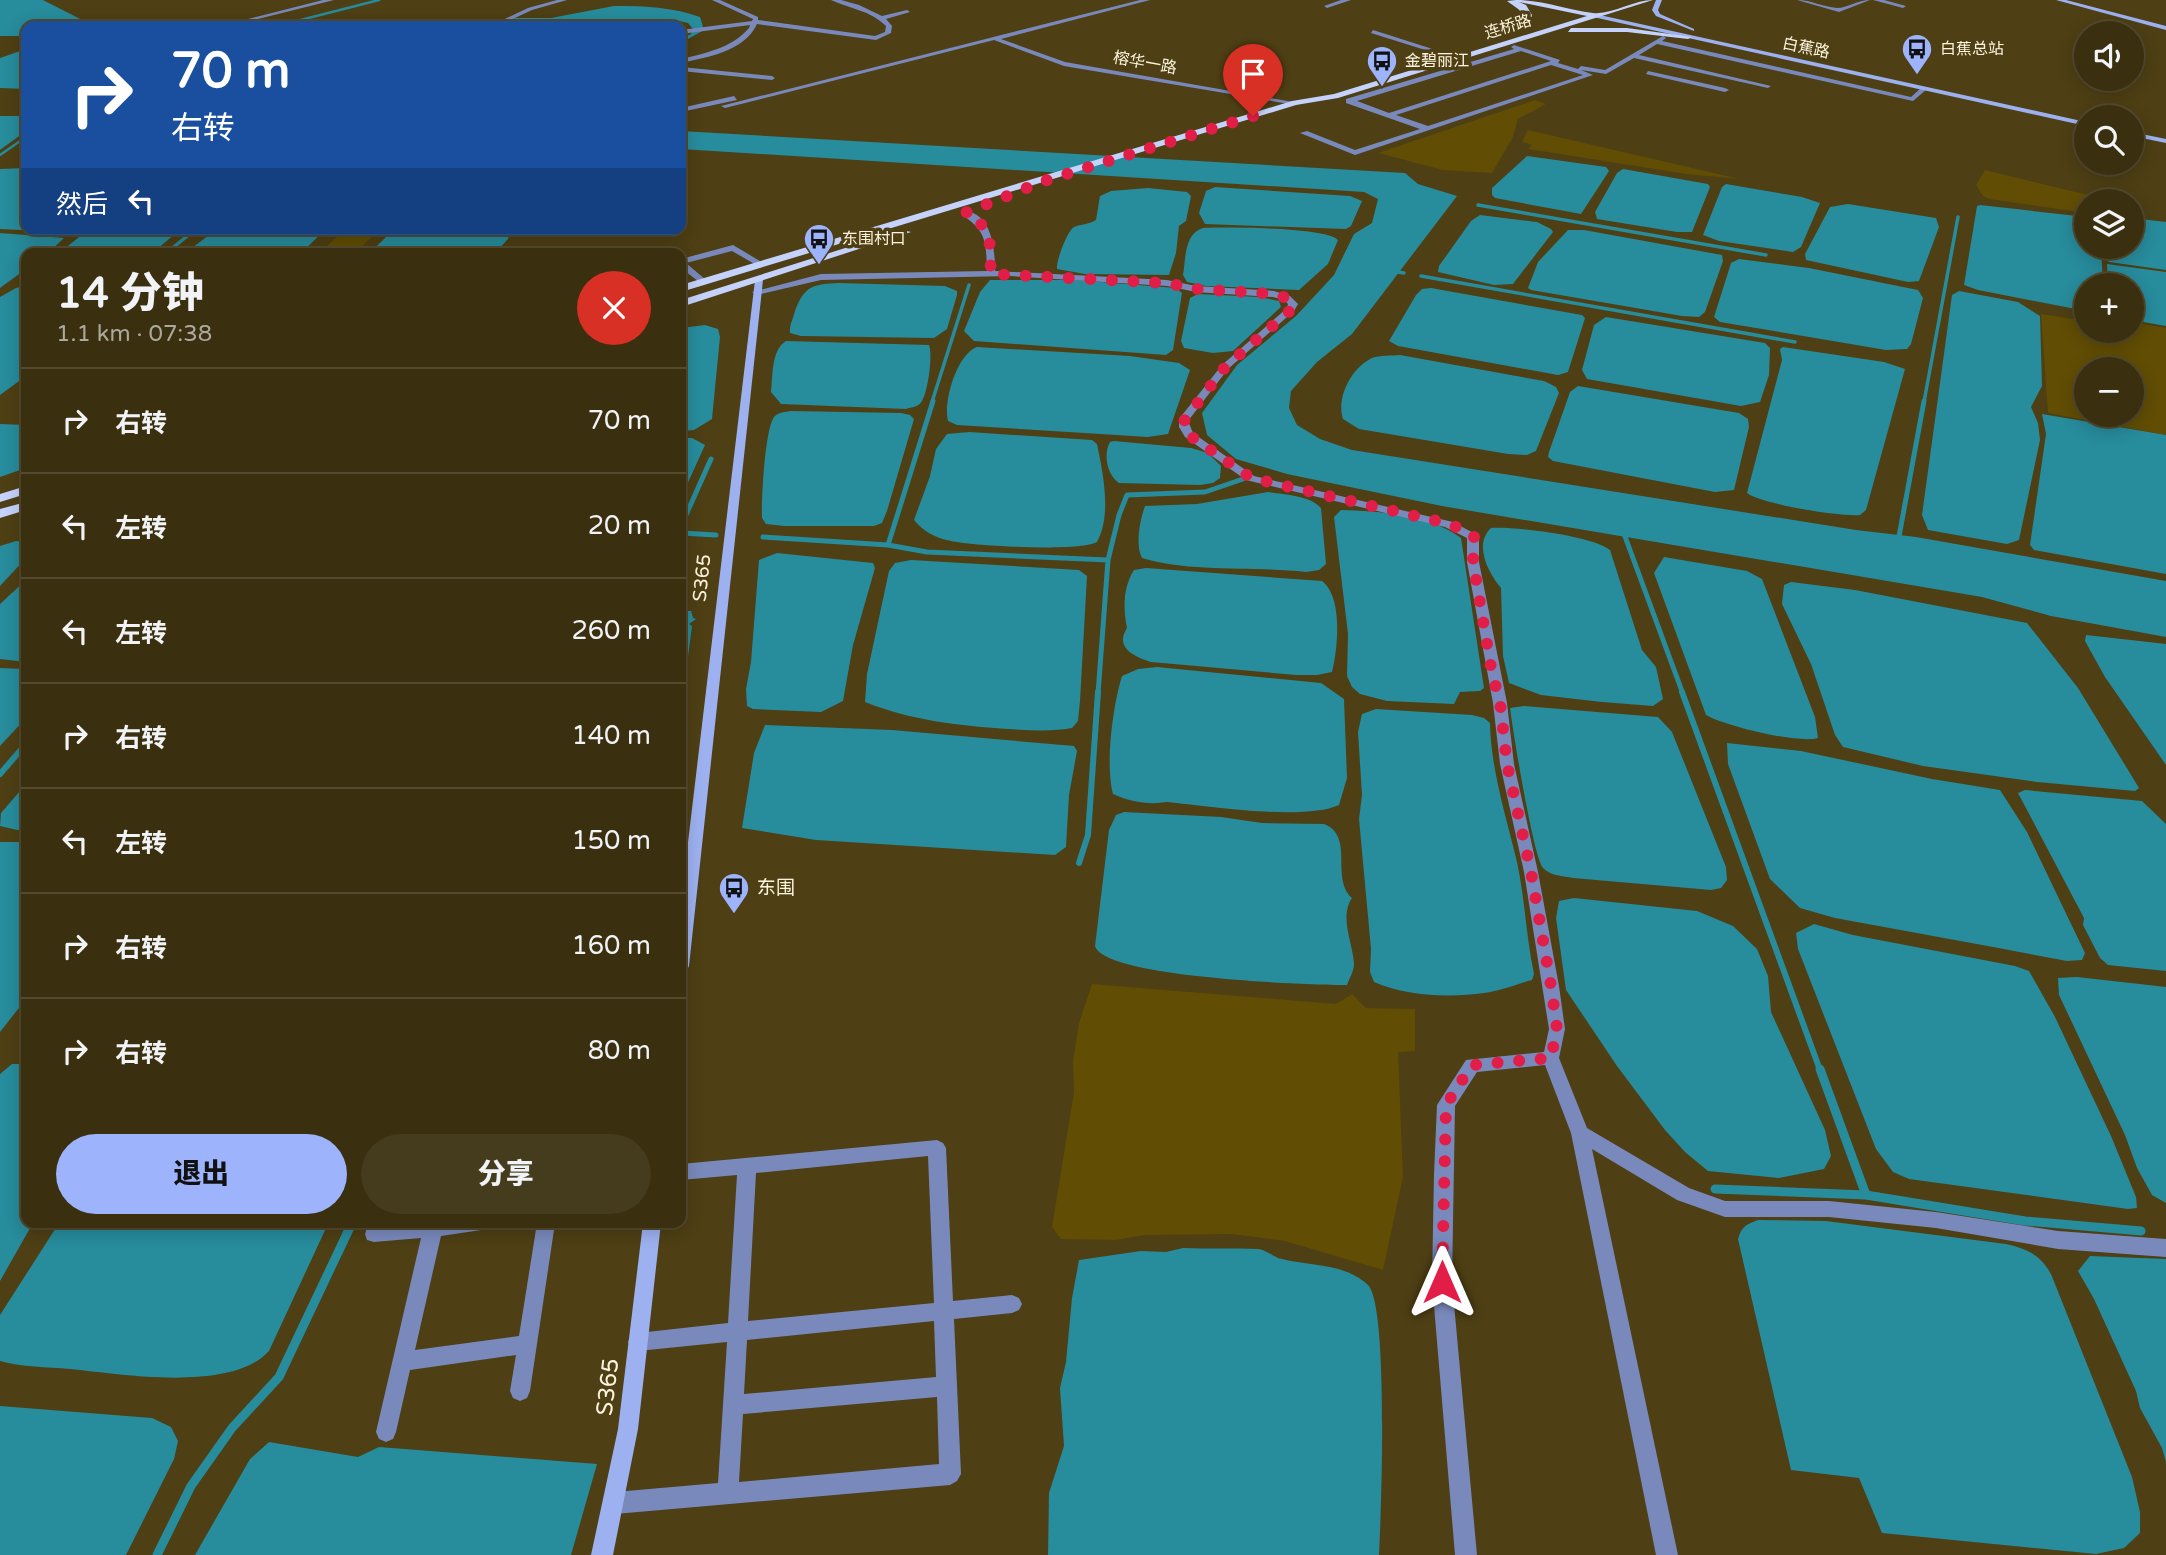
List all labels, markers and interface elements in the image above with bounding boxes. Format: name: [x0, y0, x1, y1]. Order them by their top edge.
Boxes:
street label: 连桥路: [1482, 10, 1534, 44]
map controls: [2074, 21, 2144, 427]
button: sound: [2074, 21, 2144, 91]
bus stop icon: 白蕉总站: [1900, 32, 1934, 76]
street label: 白蕉路: [1780, 33, 1832, 63]
place label: 白蕉总站: [1940, 39, 2004, 59]
text: 70 m: [171, 42, 290, 101]
pin: [1223, 44, 1283, 116]
bus stop icon: 金碧丽江: [1365, 44, 1399, 88]
street label: 榕华一路: [1112, 48, 1178, 78]
icon: right: [56, 49, 147, 140]
place label: 金碧丽江: [1405, 51, 1469, 71]
icon: arrive: [1234, 55, 1272, 93]
button: search: [2074, 105, 2144, 175]
text: 右转: [171, 110, 235, 148]
icon: left: [122, 182, 160, 220]
text: 然后: [56, 189, 108, 220]
button: layers: [2074, 189, 2144, 259]
bus stop icon: 东围村口: [802, 222, 836, 266]
place label: 东围村口: [842, 229, 906, 249]
text: 14 分钟: [56, 268, 204, 319]
button: close: [577, 271, 651, 345]
button: +: [2074, 273, 2144, 343]
text: 1.1 km · 07:38: [56, 320, 212, 348]
button: −: [2074, 357, 2144, 427]
icon: right: [56, 402, 94, 440]
text: 70 m: [588, 405, 651, 436]
text: 右转: [115, 408, 167, 439]
icon: left: [56, 507, 94, 545]
text: 20 m: [588, 510, 651, 541]
text: 左转: [115, 513, 167, 544]
street label: S365: [689, 553, 715, 603]
icon: left: [56, 612, 94, 650]
text: 260 m: [571, 615, 651, 646]
text: 左转: [115, 618, 167, 649]
icon: right: [56, 717, 94, 755]
text: 140 m: [571, 720, 651, 751]
text: 右转: [115, 723, 167, 754]
icon: left: [56, 822, 94, 860]
text: 150 m: [571, 825, 651, 856]
text: 左转: [115, 828, 167, 859]
bus stop icon: 东围: [717, 871, 751, 915]
place label: 东围: [757, 877, 795, 899]
icon: right: [56, 927, 94, 965]
text: 160 m: [571, 930, 651, 961]
text: 右转: [115, 933, 167, 964]
icon: right: [56, 1032, 94, 1070]
text: 80 m: [588, 1035, 651, 1066]
text: 右转: [115, 1038, 167, 1069]
button: 退出: [56, 1134, 347, 1214]
button: 分享: [361, 1134, 651, 1214]
position arrow: [1405, 1245, 1479, 1319]
street label: S365: [591, 1357, 625, 1417]

